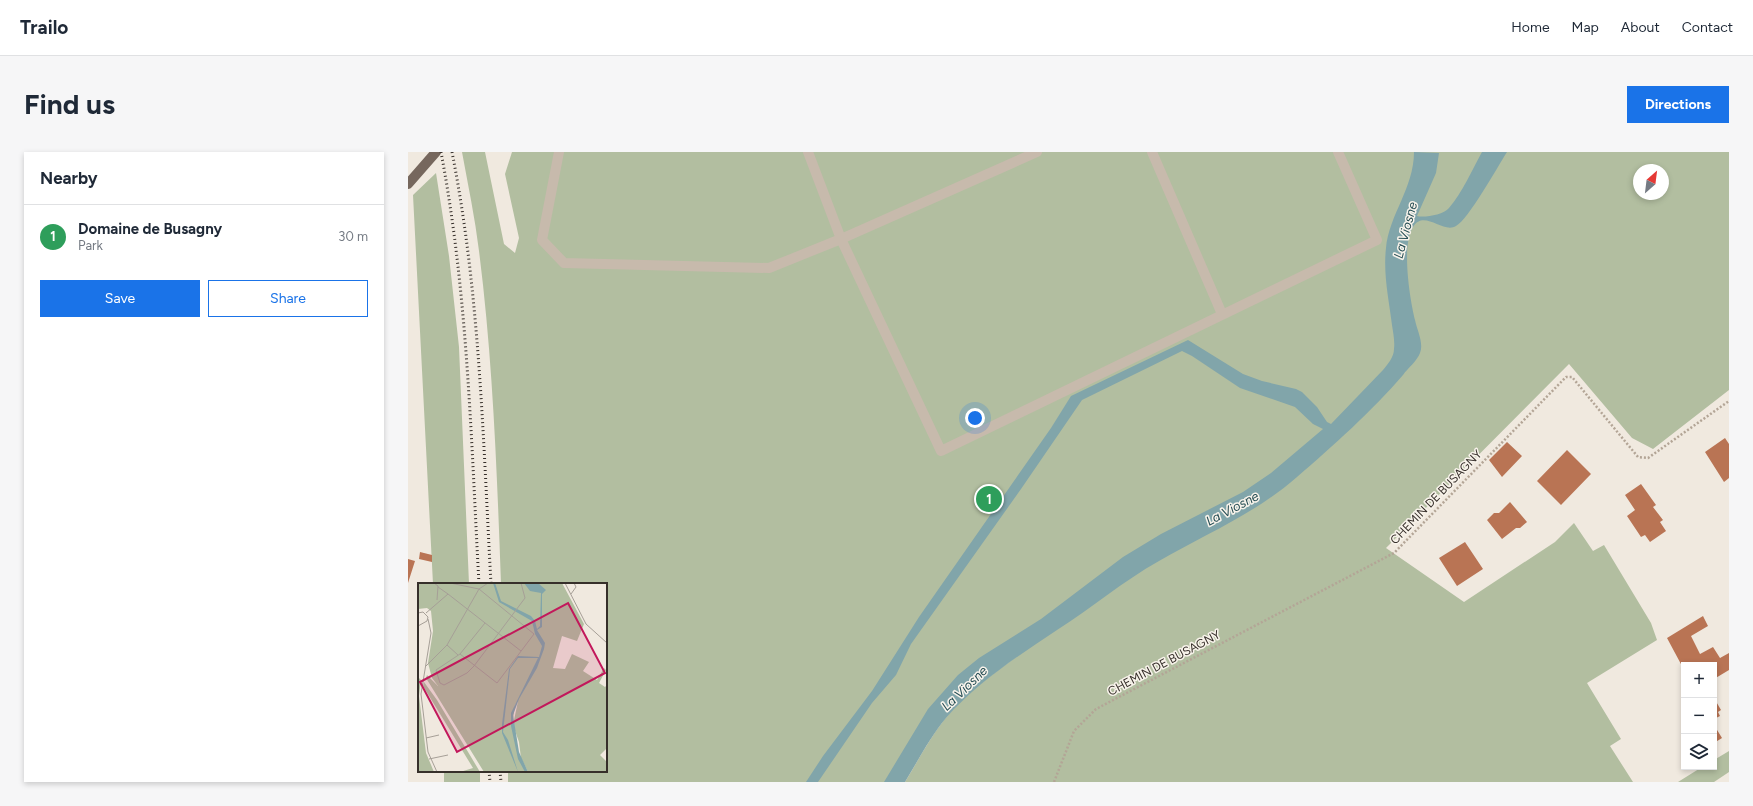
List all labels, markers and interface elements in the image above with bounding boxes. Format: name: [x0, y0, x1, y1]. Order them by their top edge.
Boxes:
text: Trailo: [20, 16, 68, 39]
text: Home: [1511, 19, 1550, 36]
text: Map: [1572, 19, 1599, 36]
text: About: [1621, 19, 1660, 36]
text: Contact: [1682, 19, 1733, 36]
button: Directions: [1627, 86, 1729, 123]
text: Find us: [24, 87, 115, 121]
north arrow: [1633, 164, 1669, 200]
text: Nearby: [40, 168, 98, 188]
water label: La Viosne: [1391, 200, 1420, 260]
text: Domaine de Busagny: [78, 220, 222, 238]
text: 1: [50, 229, 56, 244]
text: 30 m: [338, 229, 368, 244]
text: Park: [78, 238, 103, 253]
button: Save: [40, 280, 200, 317]
button: Share: [208, 280, 368, 317]
your location: [965, 408, 985, 428]
street label: CHEMIN DE BUSAGNY: [1387, 446, 1485, 547]
pin: 1: [976, 484, 1002, 514]
water label: La Viosne: [1203, 488, 1261, 529]
inset map: [418, 583, 607, 772]
street label: CHEMIN DE BUSAGNY: [1105, 627, 1223, 699]
map controls: [1681, 662, 1717, 770]
button: +: [1681, 662, 1717, 698]
water label: La Viosne: [938, 663, 990, 714]
button: −: [1681, 698, 1717, 734]
button: layers: [1681, 734, 1717, 770]

